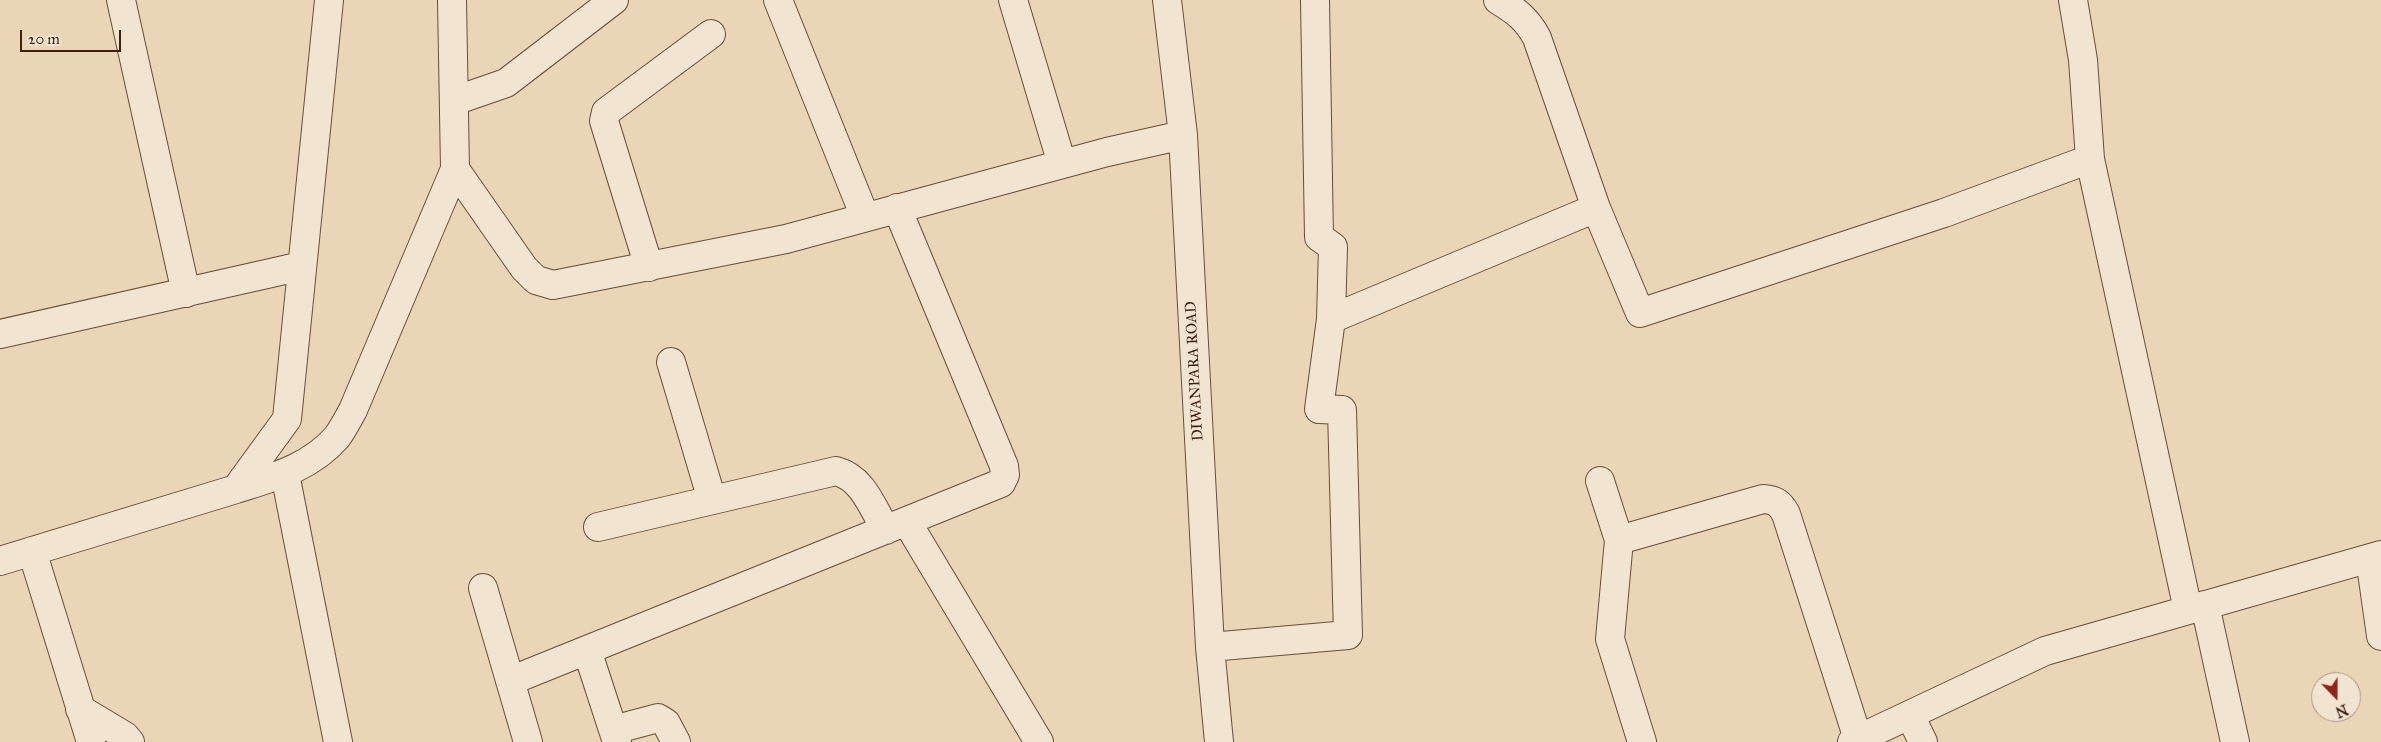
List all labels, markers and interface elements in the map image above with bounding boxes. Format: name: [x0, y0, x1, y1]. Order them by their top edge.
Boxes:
scale bar: [22, 20, 124, 52]
text: 20 m: [28, 30, 60, 48]
street label: DIWANPARA ROAD: [1182, 301, 1208, 441]
north arrow: [2311, 672, 2361, 722]
text: N: [2333, 700, 2350, 721]

